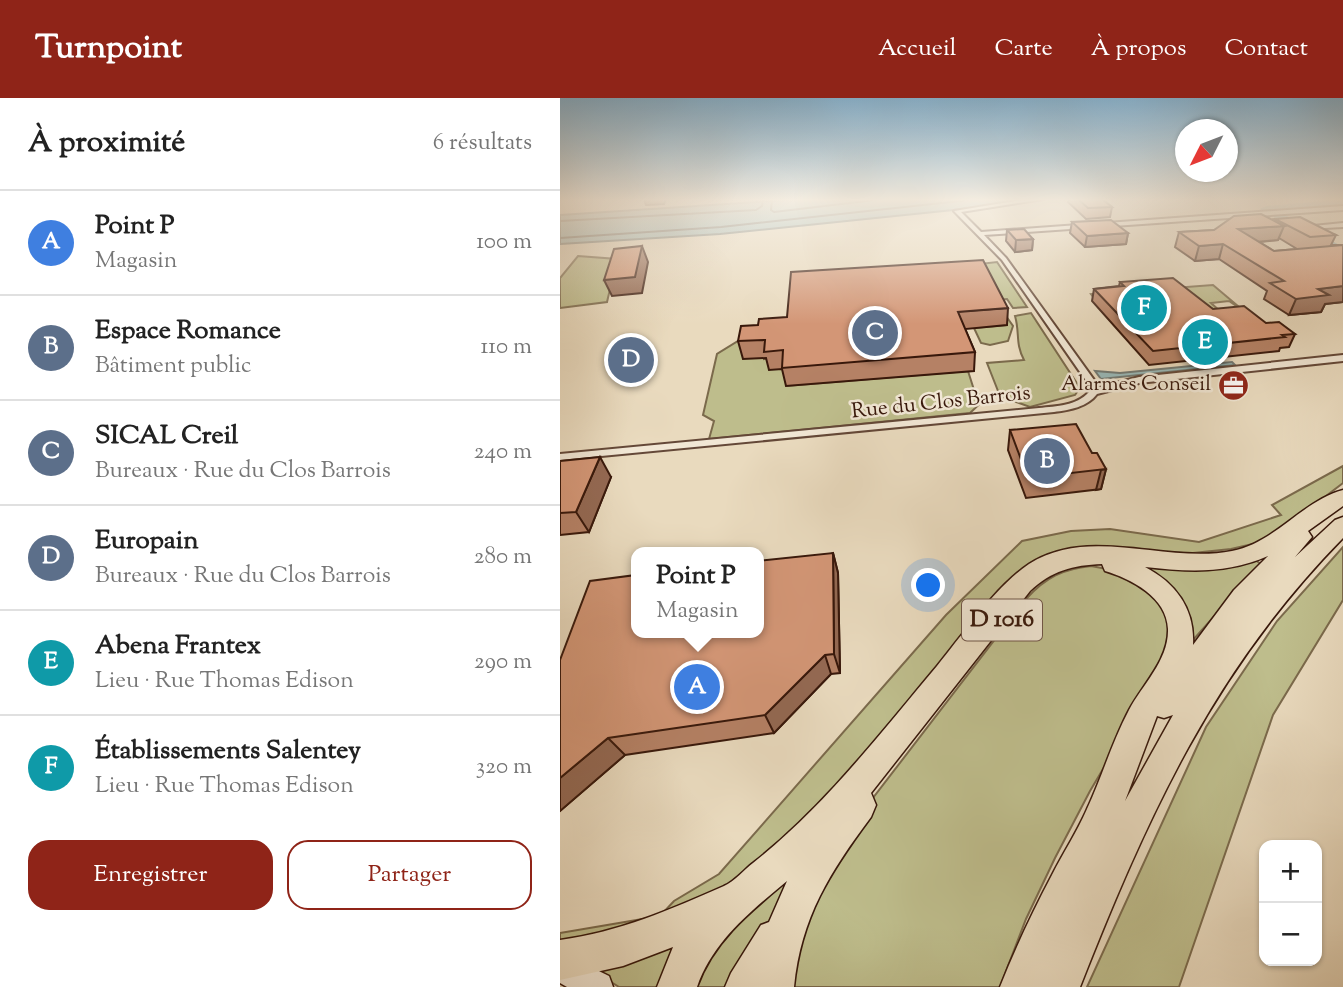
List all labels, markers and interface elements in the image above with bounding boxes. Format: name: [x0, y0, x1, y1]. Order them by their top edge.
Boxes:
text: Turnpoint: [35, 25, 182, 73]
text: Accueil: [878, 32, 957, 66]
text: Carte: [995, 32, 1053, 66]
text: À propos: [1091, 32, 1186, 66]
text: Contact: [1224, 32, 1308, 66]
north arrow: [1175, 119, 1238, 182]
text: À proximité: [28, 122, 185, 165]
text: 6 résultats: [433, 127, 532, 160]
text: Point P: [95, 208, 174, 245]
text: A: [42, 226, 60, 259]
text: 100 m: [476, 226, 532, 259]
text: Magasin: [95, 245, 177, 278]
pin: F: [1121, 282, 1167, 334]
pin: C: [852, 307, 898, 359]
text: Espace Romance: [95, 313, 281, 350]
pin: E: [1182, 316, 1228, 368]
text: B: [44, 331, 58, 364]
text: 110 m: [481, 331, 532, 364]
pin: D: [608, 334, 654, 386]
text: Bâtiment public: [95, 350, 251, 383]
office icon: Alarmes Conseil: [1217, 368, 1251, 402]
place label: Alarmes Conseil: [1061, 370, 1211, 400]
street label: Rue du Clos Barrois: [850, 379, 1032, 427]
text: SICAL Creil: [95, 418, 238, 455]
pin: B: [1024, 435, 1070, 487]
text: C: [42, 436, 60, 469]
text: 240 m: [474, 436, 532, 469]
text: Bureaux · Rue du Clos Barrois: [95, 455, 391, 488]
text: Europain: [95, 523, 199, 560]
text: D: [42, 541, 60, 574]
text: 280 m: [474, 541, 532, 574]
popup: [631, 547, 764, 638]
text: Point P: [656, 558, 736, 595]
text: Bureaux · Rue du Clos Barrois: [95, 560, 391, 593]
your location: [911, 568, 945, 602]
text: Magasin: [656, 595, 739, 628]
road number: D 1016: [962, 600, 1042, 640]
text: Abena Frantex: [95, 628, 261, 665]
text: E: [44, 646, 58, 679]
text: 290 m: [474, 646, 532, 679]
pin: A: [674, 661, 720, 713]
text: Lieu · Rue Thomas Edison: [95, 665, 354, 698]
text: Établissements Salentey: [95, 733, 361, 770]
text: F: [45, 751, 57, 784]
text: 320 m: [476, 751, 532, 784]
text: Lieu · Rue Thomas Edison: [95, 770, 354, 803]
button: Enregistrer: [28, 840, 273, 910]
button: Partager: [287, 840, 532, 910]
map controls: [1259, 840, 1322, 966]
button: +: [1259, 840, 1322, 903]
button: −: [1259, 903, 1322, 966]

